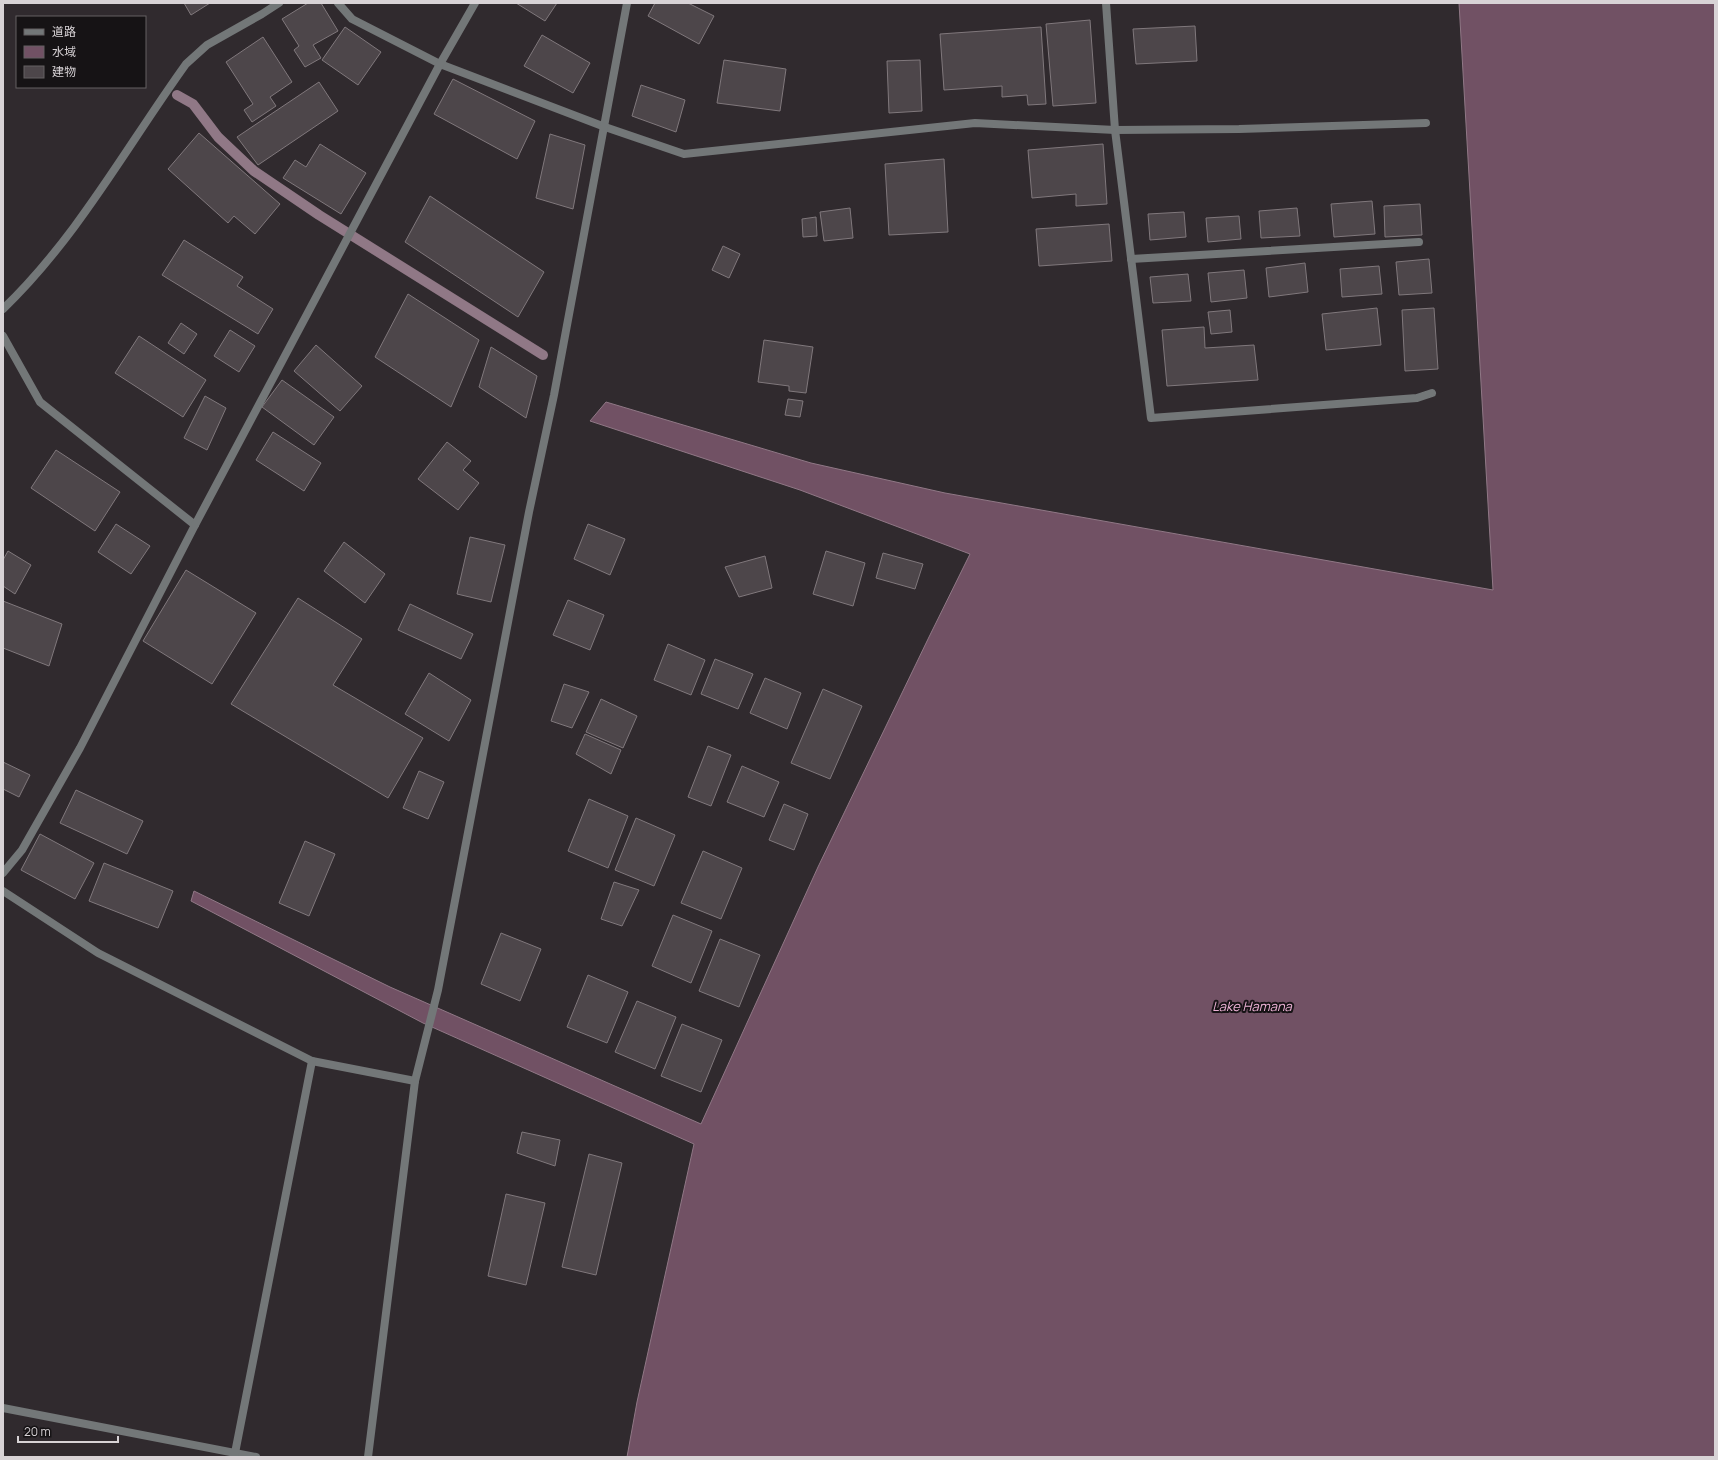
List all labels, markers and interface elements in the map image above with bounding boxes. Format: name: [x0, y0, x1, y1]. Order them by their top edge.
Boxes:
legend: [16, 16, 146, 88]
text: 道路: [52, 23, 76, 40]
text: 水域: [52, 43, 76, 60]
text: 建物: [52, 63, 76, 80]
water label: Lake Hamana: [1212, 997, 1293, 1015]
scale bar: [18, 1418, 118, 1444]
text: 20 m: [24, 1423, 51, 1440]

